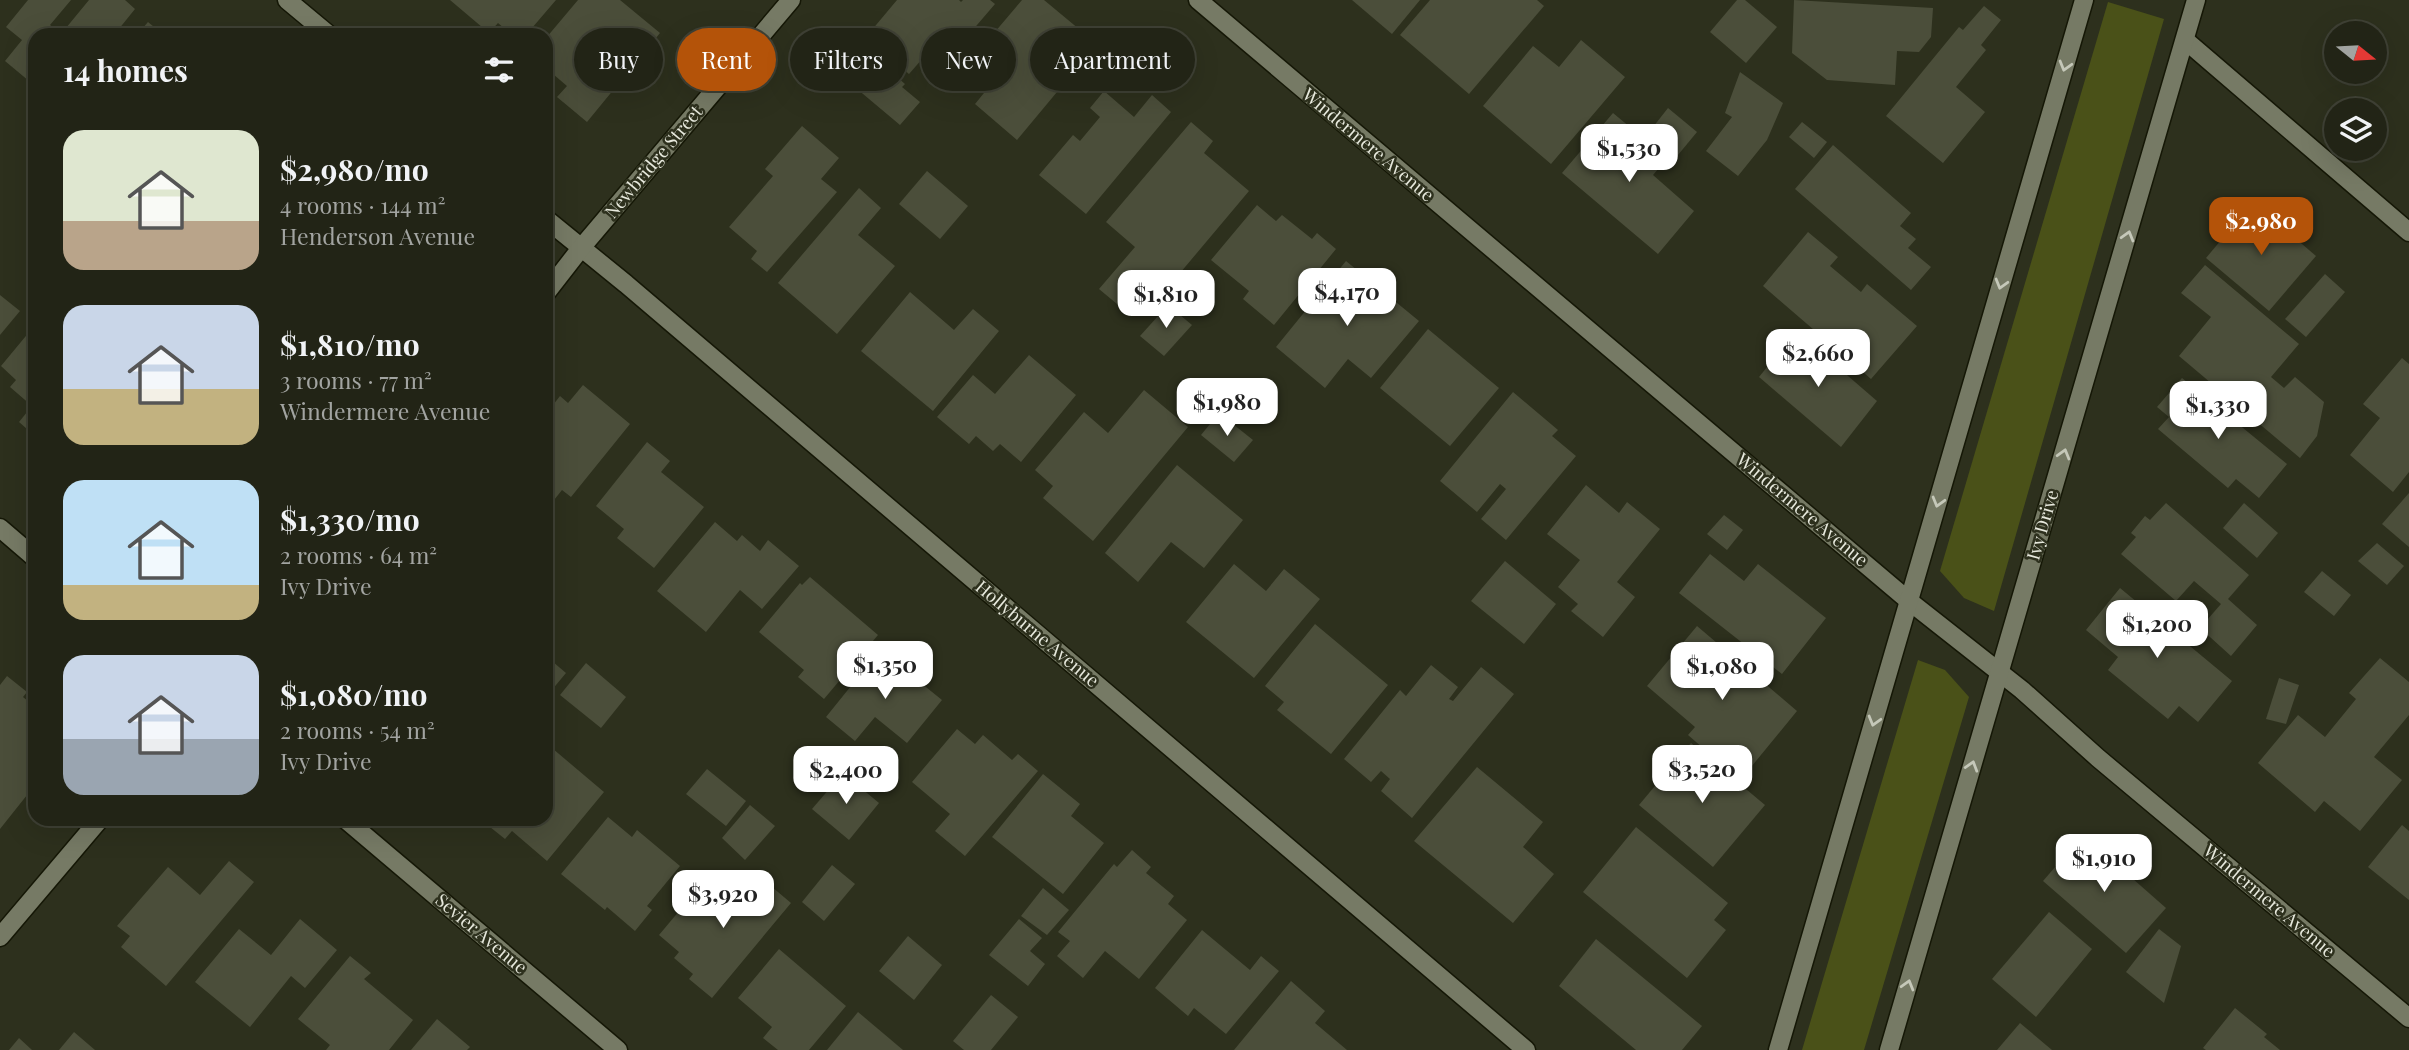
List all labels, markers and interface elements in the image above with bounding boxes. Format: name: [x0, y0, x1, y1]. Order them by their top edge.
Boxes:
north arrow: [2324, 21, 2387, 84]
map controls: [2324, 21, 2387, 161]
chip: Buy: [574, 28, 663, 91]
chip: Rent: [677, 28, 776, 91]
chip: Filters: [790, 28, 907, 91]
chip: New: [921, 28, 1016, 91]
chip: Apartment: [1030, 28, 1195, 91]
text: 14 homes: [63, 50, 188, 90]
icon: filters: [480, 51, 518, 89]
one-way arrow: [2058, 59, 2073, 71]
street label: Windermere Avenue: [1297, 82, 1439, 206]
button: layers: [2324, 98, 2387, 161]
street label: Newbridge Street: [599, 99, 708, 223]
pin: $1,530: [1572, 124, 1686, 184]
text: $1,530: [1597, 131, 1661, 162]
text: $2,980/mo: [280, 149, 429, 189]
icon: home: [119, 158, 203, 242]
text: 4 rooms · 144 m²: [280, 189, 445, 220]
pin: $2,980: [2204, 198, 2318, 257]
text: $2,980: [2225, 204, 2297, 235]
text: Henderson Avenue: [280, 220, 475, 251]
one-way arrow: [2119, 230, 2134, 242]
pin: $4,170: [1290, 268, 1404, 328]
pin: $1,810: [1109, 270, 1223, 330]
text: $4,170: [1314, 275, 1380, 306]
text: $1,810: [1134, 277, 1198, 308]
one-way arrow: [1995, 278, 2010, 290]
text: $1,810/mo: [280, 324, 420, 364]
pin: $2,660: [1761, 330, 1875, 389]
icon: home: [119, 333, 203, 417]
text: $2,660: [1782, 336, 1854, 367]
text: 3 rooms · 77 m²: [280, 364, 432, 395]
pin: $1,980: [1170, 378, 1284, 438]
pin: $1,330: [2161, 382, 2275, 441]
text: $1,980: [1193, 385, 1261, 416]
text: $1,330: [2186, 388, 2250, 419]
text: Windermere Avenue: [280, 395, 490, 426]
street label: Windermere Avenue: [1731, 447, 1873, 571]
one-way arrow: [2055, 448, 2070, 460]
street label: Ivy Drive: [2021, 487, 2063, 563]
one-way arrow: [1931, 496, 1946, 508]
text: $1,330/mo: [280, 499, 420, 539]
icon: home: [119, 508, 203, 592]
text: 2 rooms · 64 m²: [280, 539, 437, 570]
text: Ivy Drive: [280, 570, 372, 601]
street label: Hollyburne Avenue: [971, 575, 1104, 692]
pin: $1,200: [2100, 600, 2214, 660]
text: $1,200: [2122, 607, 2192, 638]
pin: $1,350: [828, 642, 942, 701]
pin: $1,080: [1665, 642, 1779, 702]
text: $1,350: [853, 648, 917, 679]
text: $1,080: [1687, 649, 1757, 680]
text: $1,080/mo: [280, 674, 428, 714]
icon: home: [119, 683, 203, 767]
text: 2 rooms · 54 m²: [280, 714, 435, 745]
one-way arrow: [1867, 715, 1882, 727]
text: Ivy Drive: [280, 745, 372, 776]
pin: $2,400: [789, 746, 903, 806]
pin: $3,520: [1645, 746, 1759, 805]
text: $3,520: [1668, 752, 1736, 783]
text: $2,400: [809, 753, 883, 784]
one-way arrow: [1964, 761, 1979, 773]
pin: $1,910: [2047, 834, 2161, 894]
street label: Windermere Avenue: [2198, 838, 2340, 962]
text: $1,910: [2072, 841, 2136, 872]
pin: $3,920: [666, 870, 780, 930]
text: $3,920: [688, 877, 758, 908]
street label: Sevier Avenue: [431, 888, 533, 979]
one-way arrow: [1900, 979, 1915, 991]

